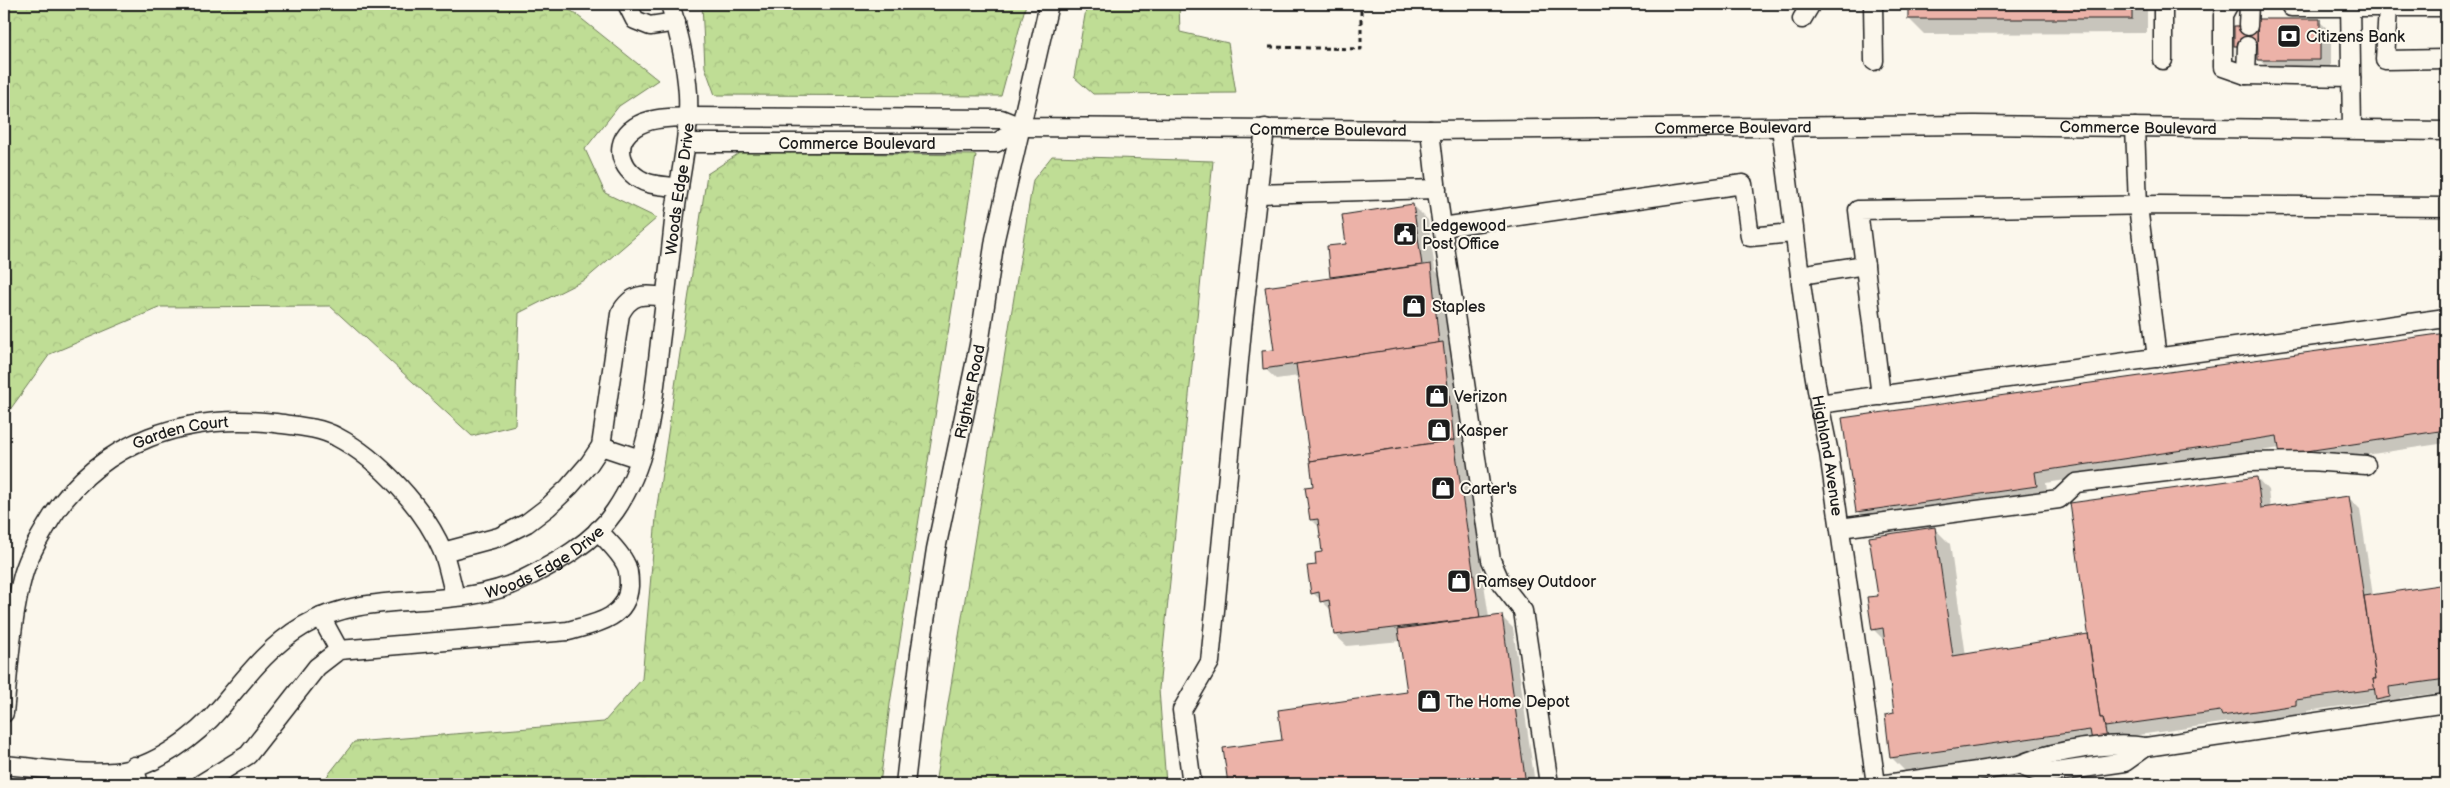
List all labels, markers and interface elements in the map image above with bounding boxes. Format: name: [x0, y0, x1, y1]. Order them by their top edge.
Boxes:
bank icon: Citizens Bank: [2276, 23, 2302, 49]
place label: Citizens Bank: [2306, 28, 2405, 47]
street label: Commerce Boulevard: [1654, 118, 1812, 139]
street label: Commerce Boulevard: [2059, 118, 2217, 139]
street label: Commerce Boulevard: [1249, 121, 1407, 141]
street label: Woods Edge Drive: [662, 122, 699, 256]
street label: Commerce Boulevard: [778, 135, 936, 154]
place label: Ledgewood Post Office: [1422, 217, 1506, 254]
public building icon: Ledgewood Post Office: [1392, 221, 1418, 247]
shop icon: Staples: [1401, 293, 1427, 319]
place label: Staples: [1432, 298, 1485, 317]
street label: Righter Road: [951, 343, 990, 441]
shop icon: Verizon: [1424, 383, 1450, 409]
place label: Verizon: [1454, 388, 1507, 407]
street label: Highland Avenue: [1807, 394, 1846, 518]
street label: Garden Court: [130, 413, 229, 454]
shop icon: Kasper: [1426, 417, 1452, 443]
place label: Kasper: [1456, 422, 1508, 441]
shop icon: Carter's: [1430, 475, 1456, 501]
place label: Carter's: [1460, 480, 1517, 499]
street label: Woods Edge Drive: [483, 522, 609, 603]
shop icon: Ramsey Outdoor: [1446, 568, 1472, 594]
place label: Ramsey Outdoor: [1476, 573, 1596, 592]
shop icon: The Home Depot: [1416, 688, 1442, 714]
place label: The Home Depot: [1446, 693, 1570, 712]

